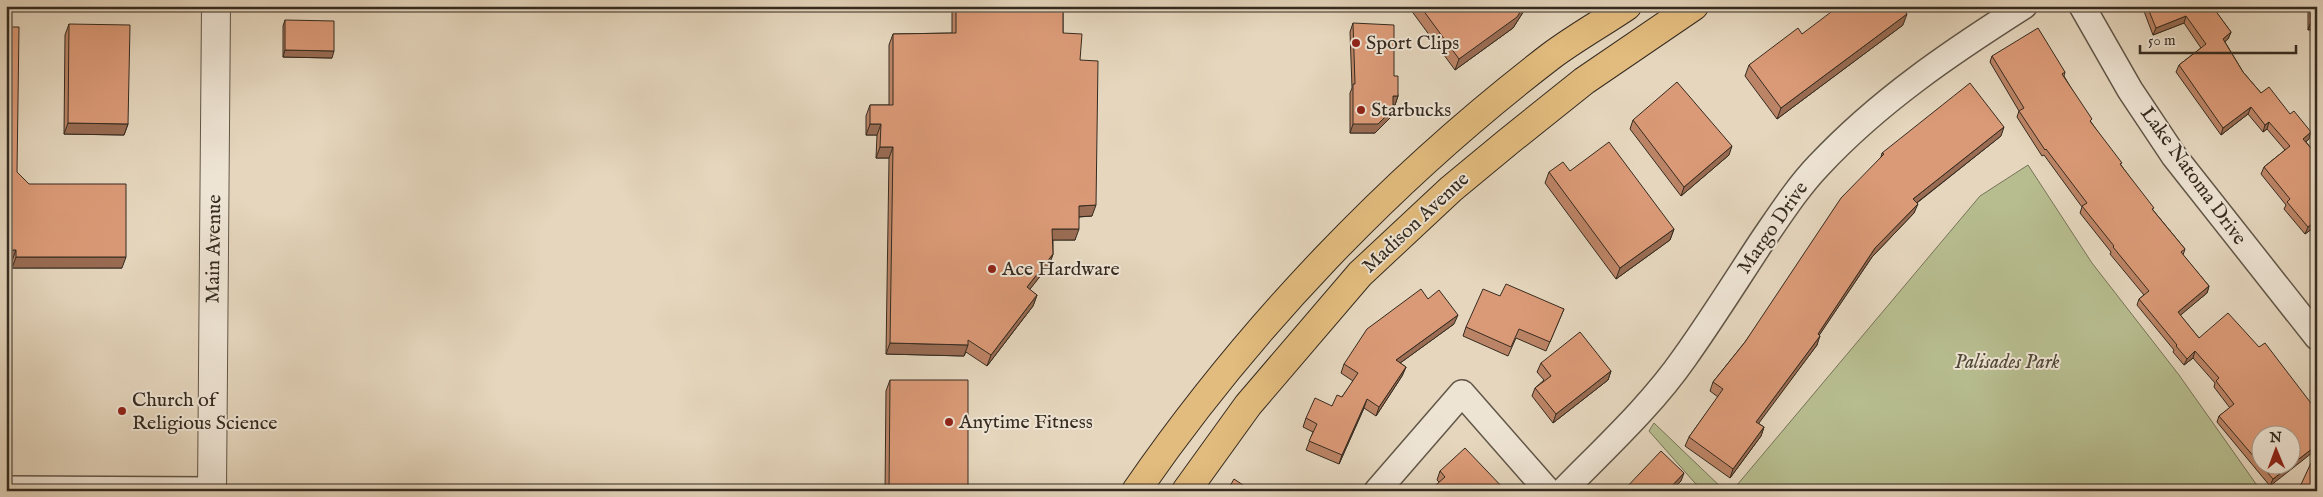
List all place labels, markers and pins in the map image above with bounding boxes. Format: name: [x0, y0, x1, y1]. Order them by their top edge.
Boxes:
place label: Sport Clips: [1366, 31, 1459, 56]
marker: Sport Clips: [1350, 37, 1362, 49]
place label: Starbucks: [1371, 98, 1451, 123]
marker: Starbucks: [1355, 104, 1367, 116]
place label: Ace Hardware: [1001, 257, 1120, 282]
marker: Ace Hardware: [986, 263, 998, 275]
place label: Church of Religious Science: [132, 388, 277, 436]
marker: Church of Religious Science: [116, 405, 128, 417]
place label: Anytime Fitness: [958, 410, 1093, 435]
marker: Anytime Fitness: [943, 416, 955, 428]

